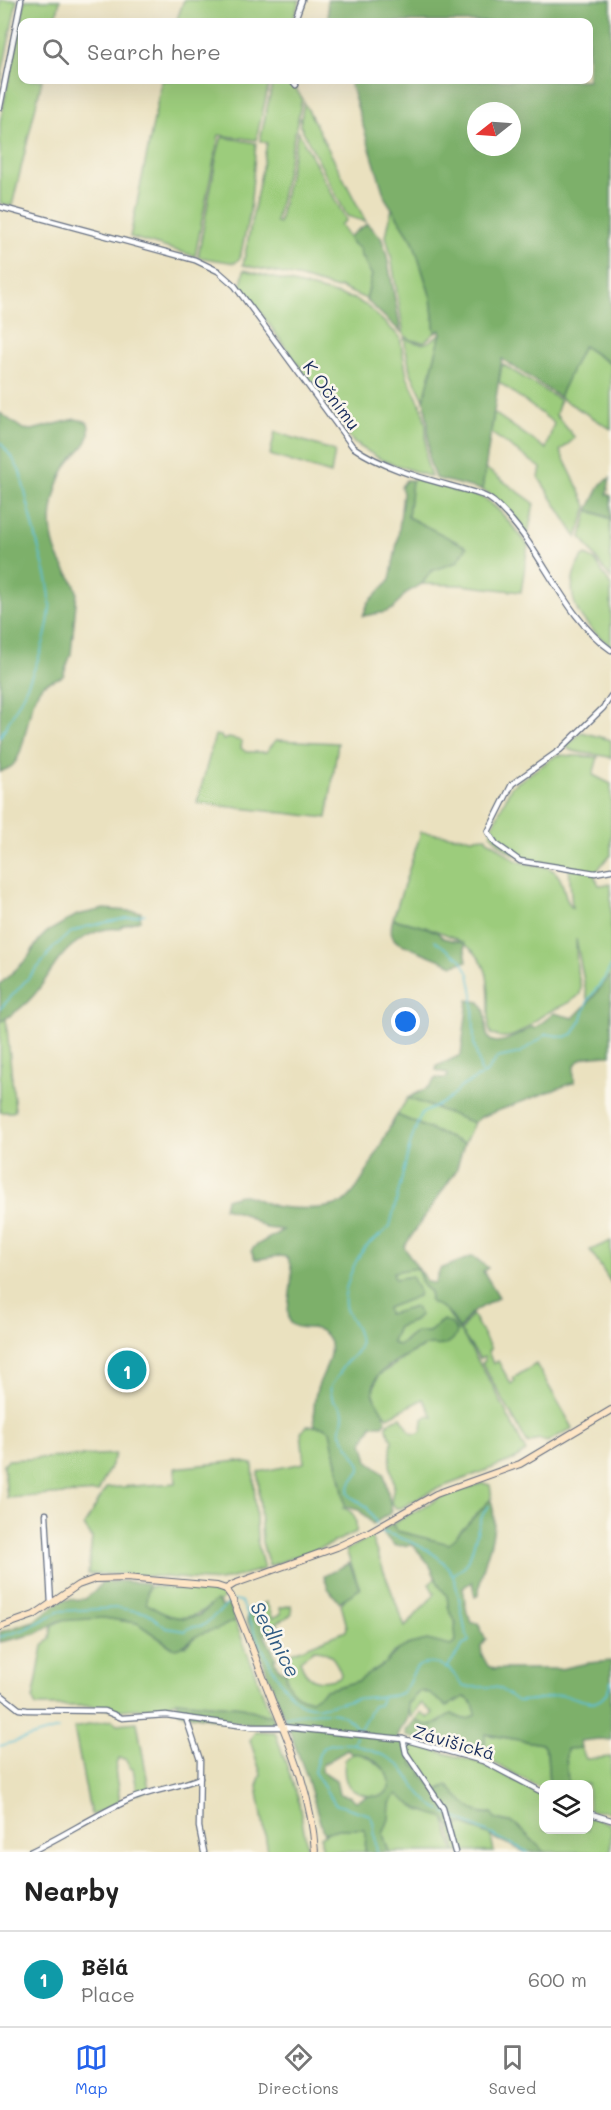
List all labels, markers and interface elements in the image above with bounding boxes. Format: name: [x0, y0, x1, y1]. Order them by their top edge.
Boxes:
search box: [18, 18, 593, 84]
icon: search: [39, 35, 72, 68]
text: Search here: [87, 37, 221, 66]
north arrow: [467, 102, 521, 156]
street label: K Očnímu: [298, 355, 366, 435]
your location: [391, 1007, 420, 1036]
pin: 1: [108, 1348, 146, 1392]
water label: Sedlnice: [245, 1596, 307, 1682]
street label: Závišická: [410, 1719, 498, 1765]
map controls: [539, 1780, 593, 1834]
button: layers: [539, 1780, 593, 1834]
text: Nearby: [24, 1874, 119, 1908]
text: Bělá: [81, 1952, 128, 1981]
text: 1: [39, 1966, 48, 1992]
text: 600 m: [528, 1966, 587, 1992]
text: Place: [81, 1981, 135, 2007]
tab: Map: [75, 2041, 108, 2098]
tab: Directions: [258, 2041, 339, 2098]
tab: Saved: [489, 2041, 536, 2098]

